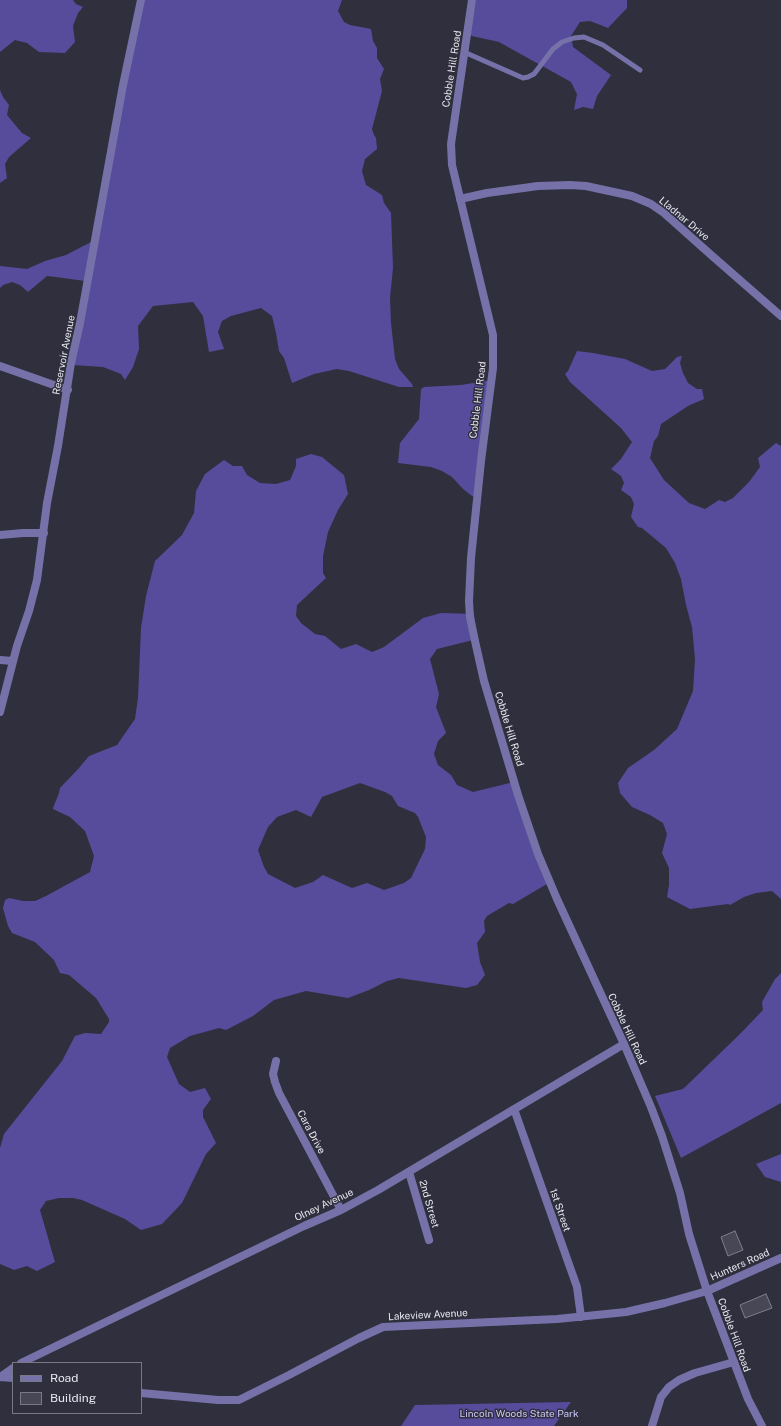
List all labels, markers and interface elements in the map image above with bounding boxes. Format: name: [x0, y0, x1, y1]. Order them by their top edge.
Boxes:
street label: Cobble Hill Road: [440, 30, 464, 108]
street label: Lladnar Drive: [656, 195, 712, 243]
street label: Reservoir Avenue: [50, 314, 78, 396]
street label: Cobble Hill Road: [467, 361, 489, 439]
street label: Cobble Hill Road: [492, 690, 526, 768]
street label: Cobble Hill Road: [605, 991, 649, 1067]
street label: Cara Drive: [294, 1108, 328, 1156]
street label: 2nd Street: [416, 1179, 442, 1229]
street label: Olney Avenue: [293, 1186, 355, 1224]
street label: 1st Street: [547, 1187, 573, 1233]
street label: Hunters Road: [709, 1247, 771, 1283]
street label: Cobble Hill Road: [715, 1297, 753, 1373]
street label: Lakeview Avenue: [388, 1307, 468, 1323]
legend: [12, 1362, 142, 1414]
text: Road: [50, 1371, 78, 1385]
text: Building: [50, 1391, 96, 1405]
park label: Lincoln Woods State Park: [459, 1408, 579, 1420]

